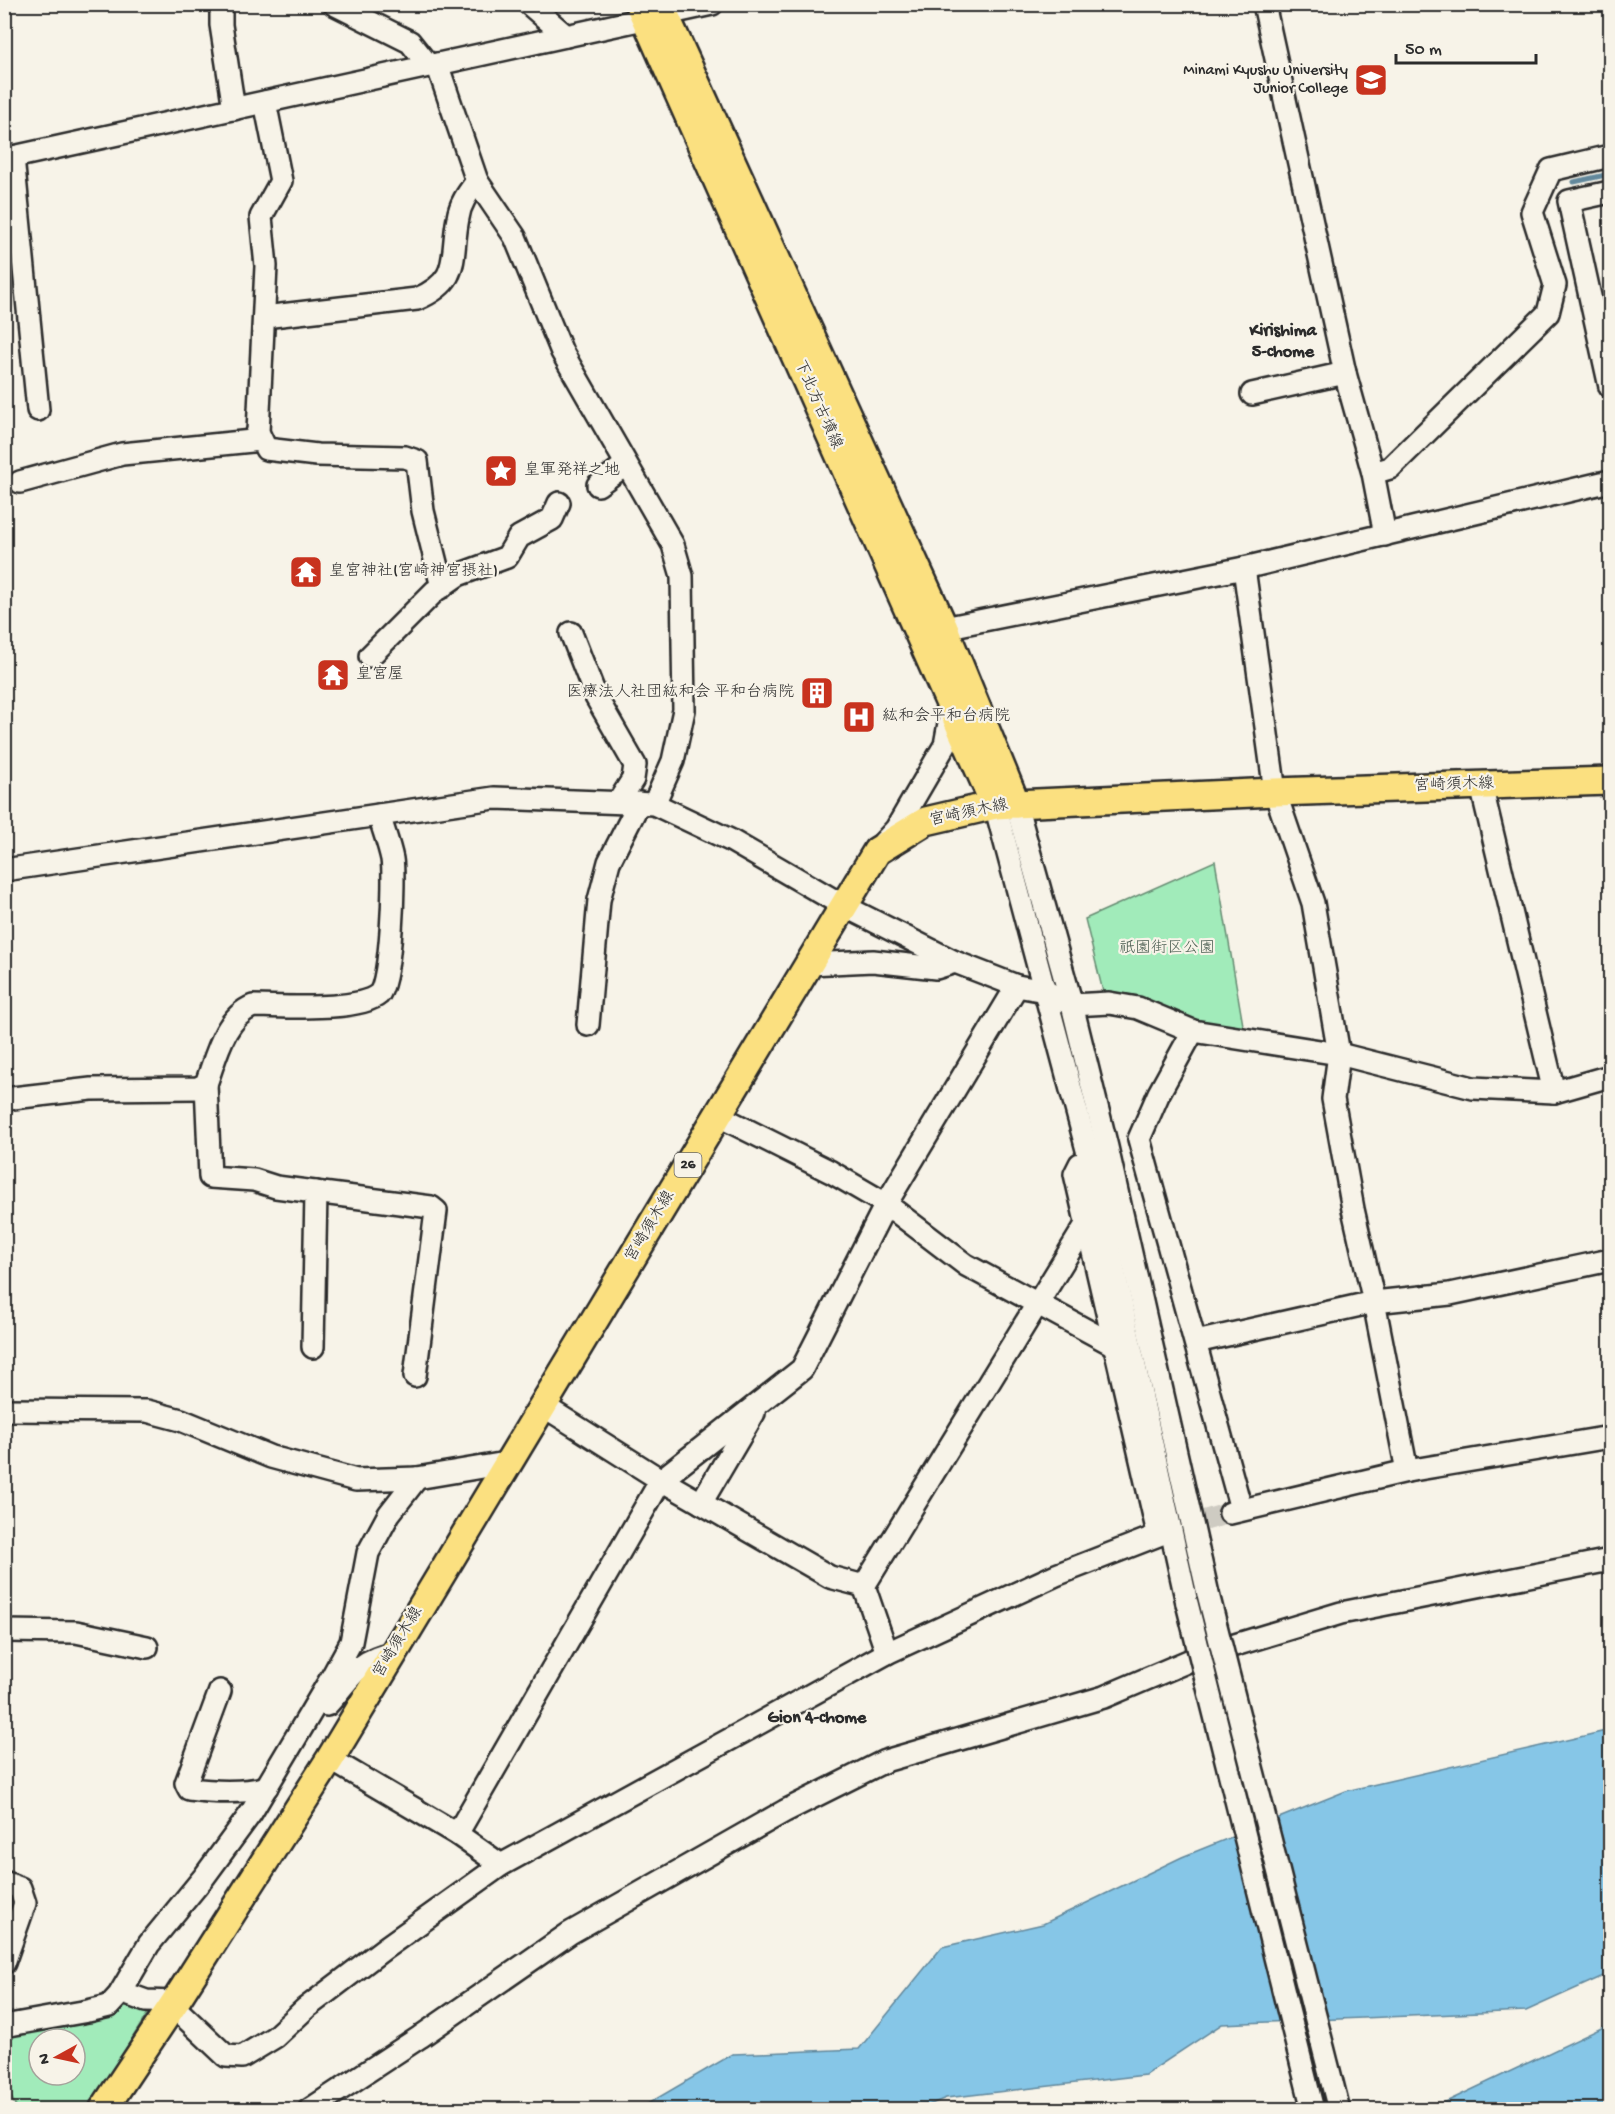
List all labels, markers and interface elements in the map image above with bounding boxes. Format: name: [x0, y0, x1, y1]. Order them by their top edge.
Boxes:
scale bar: [1396, 27, 1536, 65]
text: 50 m: [1405, 40, 1442, 61]
place label: Minami Kyushu University Junior College: [1183, 62, 1349, 99]
school or university icon: Minami Kyushu University Junior College: [1353, 62, 1389, 98]
district label: Kirishima 5-chome: [1248, 321, 1318, 363]
street label: 下北方古墳線: [789, 356, 847, 453]
place icon: 皇軍発祥之地: [483, 453, 519, 489]
place label: 皇軍発祥之地: [524, 461, 620, 481]
temple icon: 皇宮神社(宮崎神宮摂社): [288, 554, 324, 590]
place label: 皇宮神社(宮崎神宮摂社): [329, 562, 498, 582]
temple icon: 皇宮屋: [315, 657, 351, 693]
place label: 皇宮屋: [356, 665, 404, 685]
building icon: 医療法人社団紘和会 平和台病院: [799, 675, 835, 711]
place label: 医療法人社団紘和会 平和台病院: [566, 682, 794, 703]
hospital icon: 紘和会平和台病院: [841, 699, 877, 735]
place label: 紘和会平和台病院: [882, 706, 1010, 727]
street label: 宮崎須木線: [1414, 773, 1494, 797]
street label: 宮崎須木線: [927, 794, 1010, 832]
park label: 祇園街区公園: [1119, 939, 1215, 959]
road number: 26: [674, 1153, 702, 1177]
street label: 宮崎須木線: [621, 1187, 680, 1266]
street label: 宮崎須木線: [369, 1603, 428, 1682]
district label: Gion 4-chome: [768, 1708, 867, 1729]
north arrow: [27, 2027, 87, 2087]
text: N: [35, 2052, 56, 2065]

